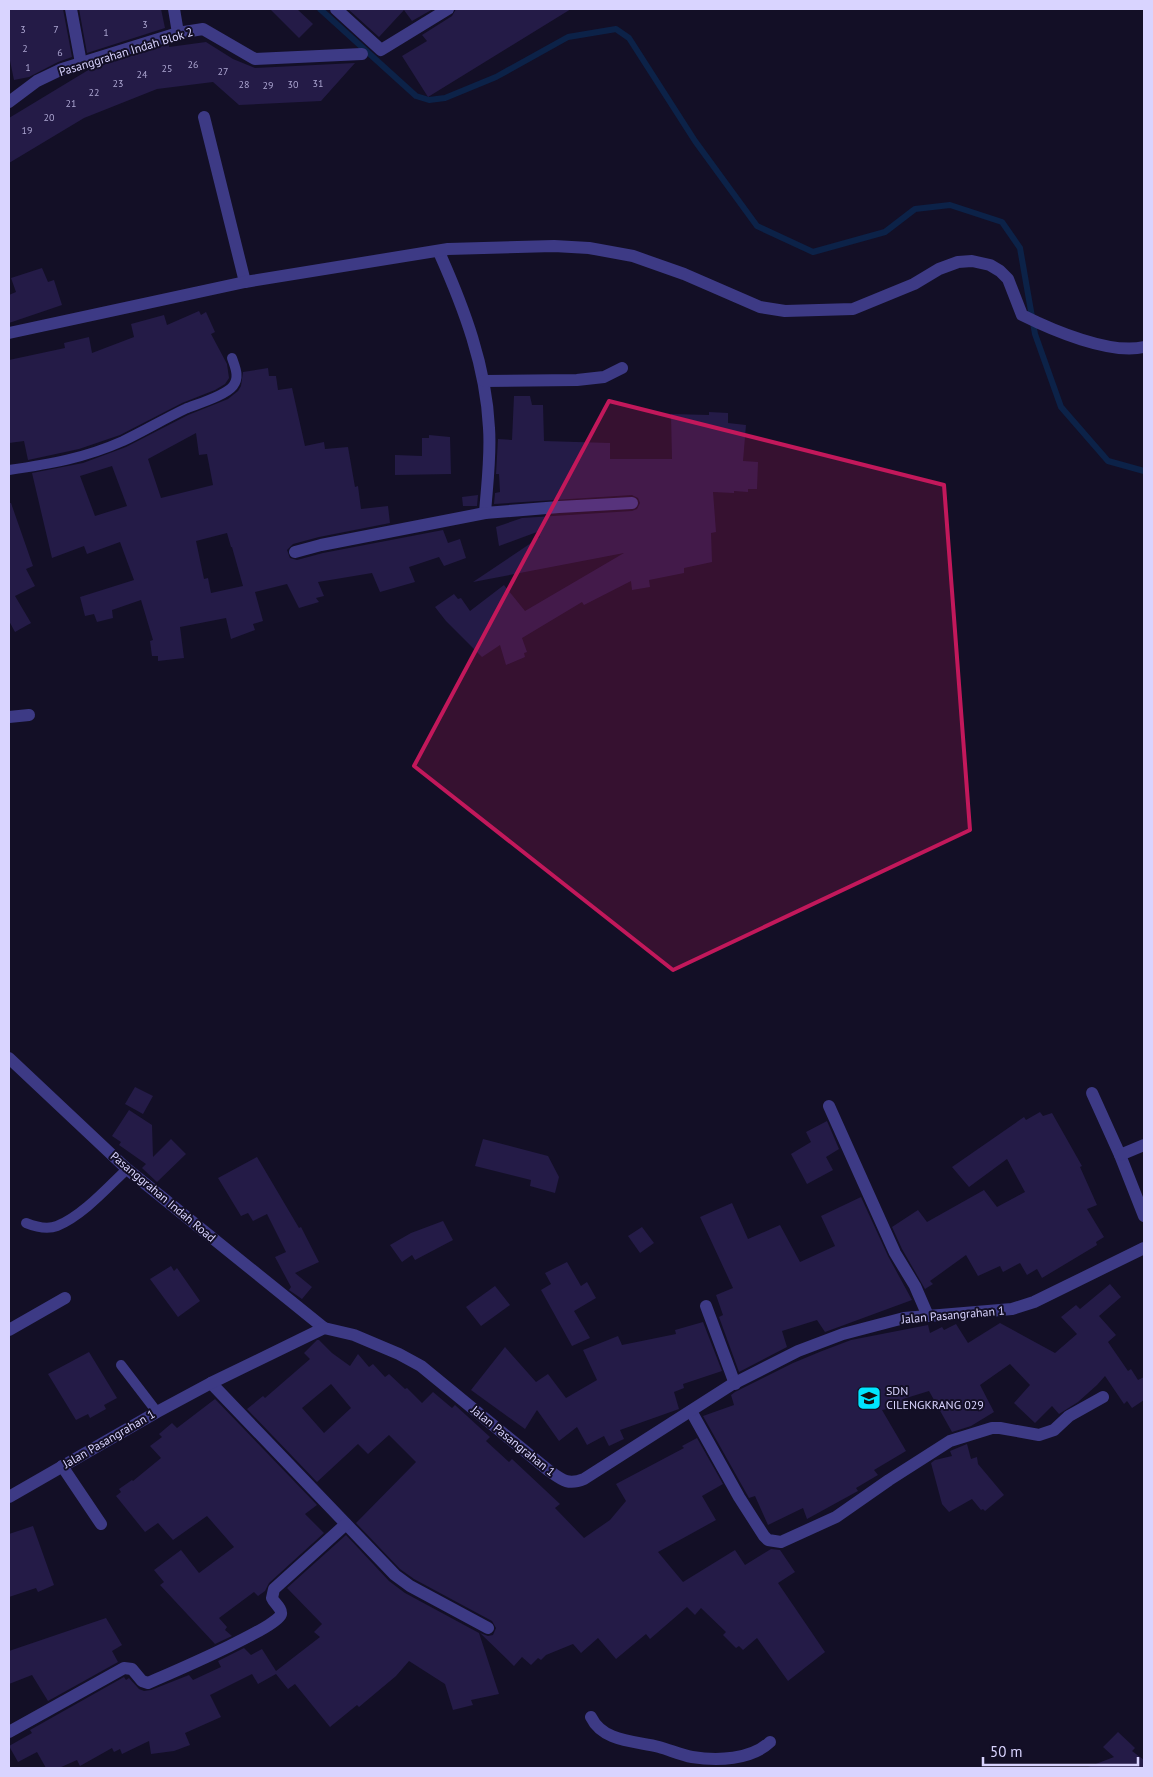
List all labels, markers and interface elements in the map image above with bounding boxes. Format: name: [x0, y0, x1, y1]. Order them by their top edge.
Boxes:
house number: 3: [142, 18, 148, 31]
house number: 3: [20, 23, 26, 36]
house number: 7: [53, 23, 59, 36]
street label: Pasanggrahan Indah Blok 2: [57, 24, 195, 79]
house number: 1: [103, 26, 109, 39]
house number: 2: [22, 42, 28, 55]
house number: 6: [57, 46, 63, 59]
house number: 26: [188, 58, 198, 71]
house number: 1: [25, 61, 31, 74]
house number: 25: [162, 62, 172, 75]
house number: 27: [218, 65, 228, 78]
house number: 24: [137, 68, 148, 81]
house number: 23: [113, 77, 123, 90]
house number: 31: [313, 77, 323, 90]
house number: 28: [239, 78, 249, 91]
house number: 30: [288, 78, 299, 91]
house number: 29: [263, 79, 273, 92]
house number: 22: [89, 86, 99, 99]
house number: 21: [66, 97, 76, 110]
house number: 20: [44, 111, 55, 124]
house number: 19: [22, 124, 32, 137]
street label: Pasanggrahan Indah Road: [108, 1148, 219, 1245]
street label: Jalan Pasangrahan 1: [900, 1303, 1005, 1327]
place label: SDN CILENGKRANG 029: [886, 1383, 984, 1412]
school or university icon: SDN CILENGKRANG 029: [856, 1385, 882, 1411]
street label: Jalan Pasangrahan 1: [467, 1401, 558, 1479]
street label: Jalan Pasangrahan 1: [59, 1406, 157, 1472]
scale bar: [983, 1734, 1138, 1766]
text: 50 m: [990, 1742, 1023, 1761]

